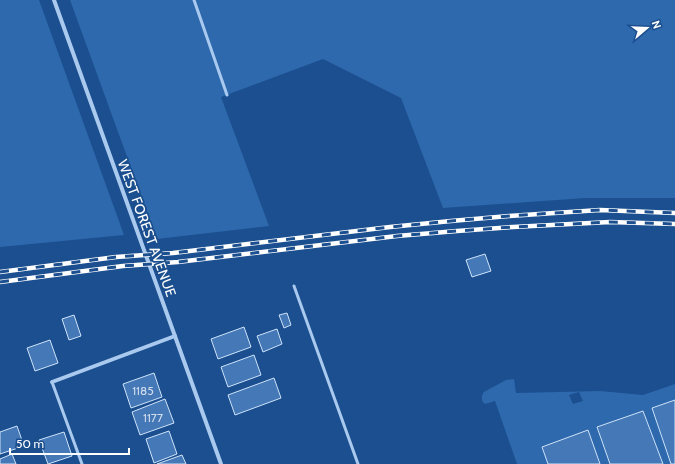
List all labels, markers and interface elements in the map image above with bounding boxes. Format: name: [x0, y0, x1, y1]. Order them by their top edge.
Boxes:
north arrow: [627, 8, 667, 48]
text: N: [649, 19, 664, 31]
street label: WEST FOREST AVENUE: [114, 157, 180, 299]
house number: 1185: [132, 383, 154, 398]
house number: 1177: [143, 410, 163, 425]
scale bar: [10, 430, 129, 456]
text: 50 m: [16, 436, 44, 451]

